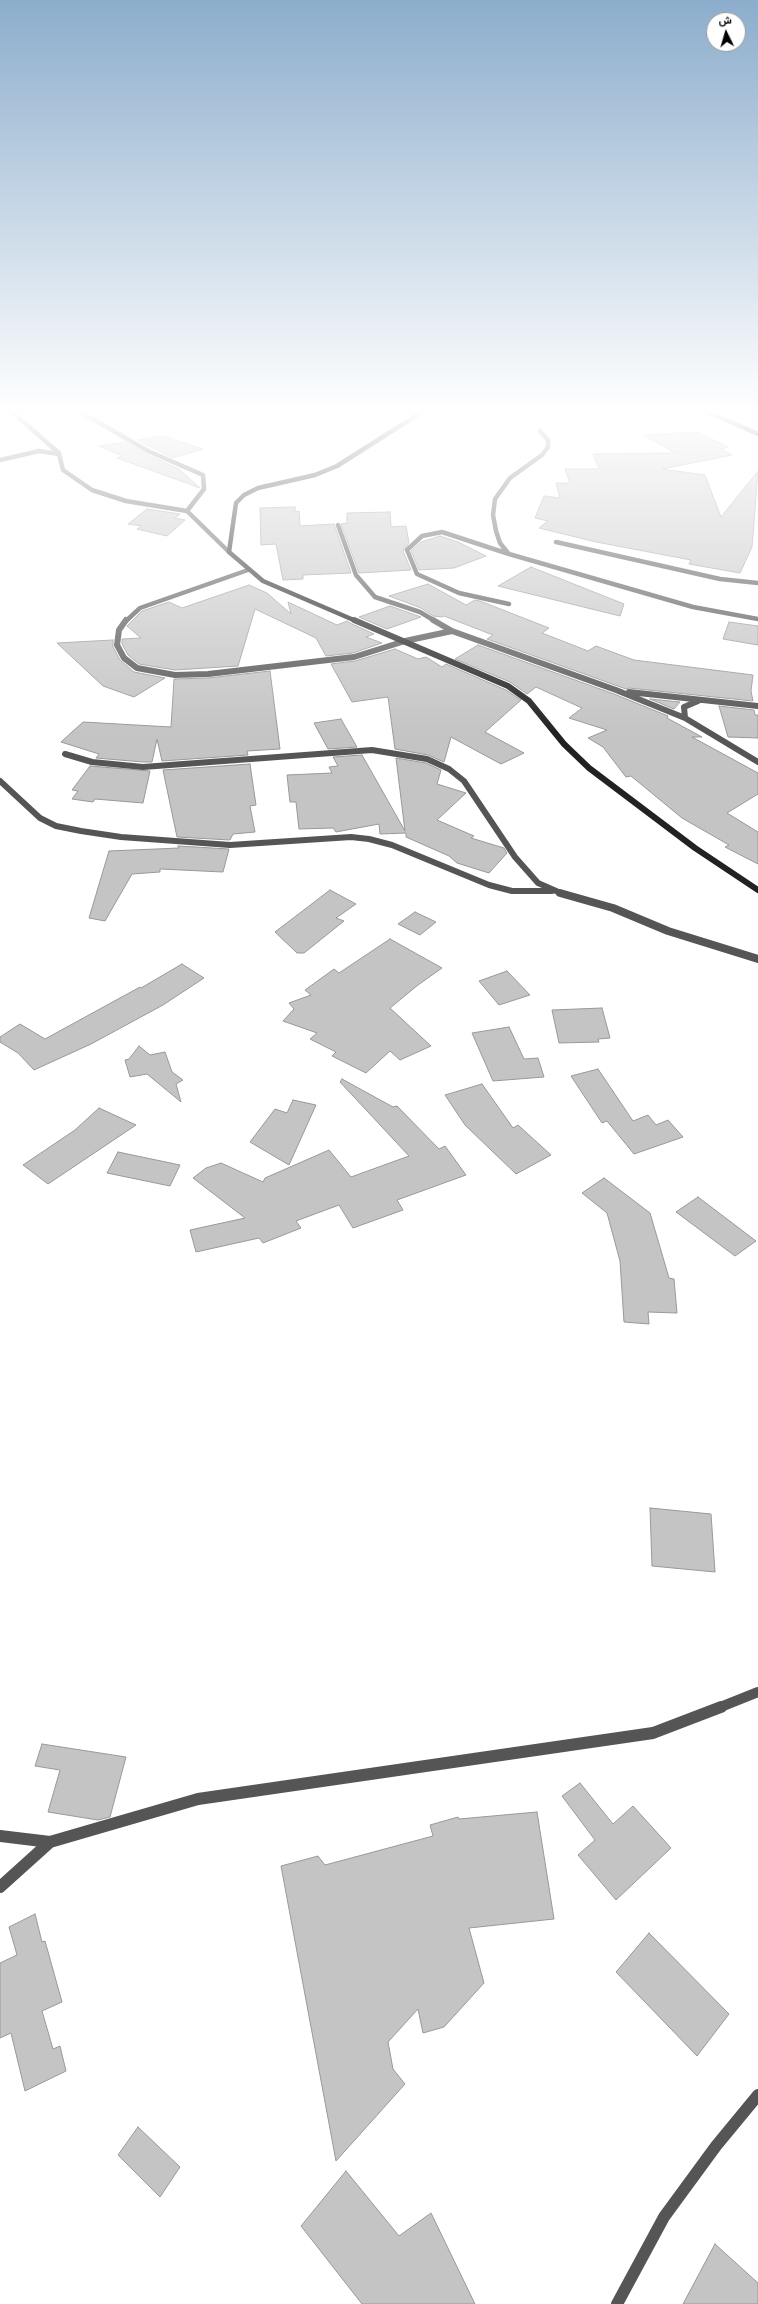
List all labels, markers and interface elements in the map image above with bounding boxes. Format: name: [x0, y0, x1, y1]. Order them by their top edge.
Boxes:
north arrow: [706, 12, 746, 52]
text: ش: [718, 12, 732, 29]

